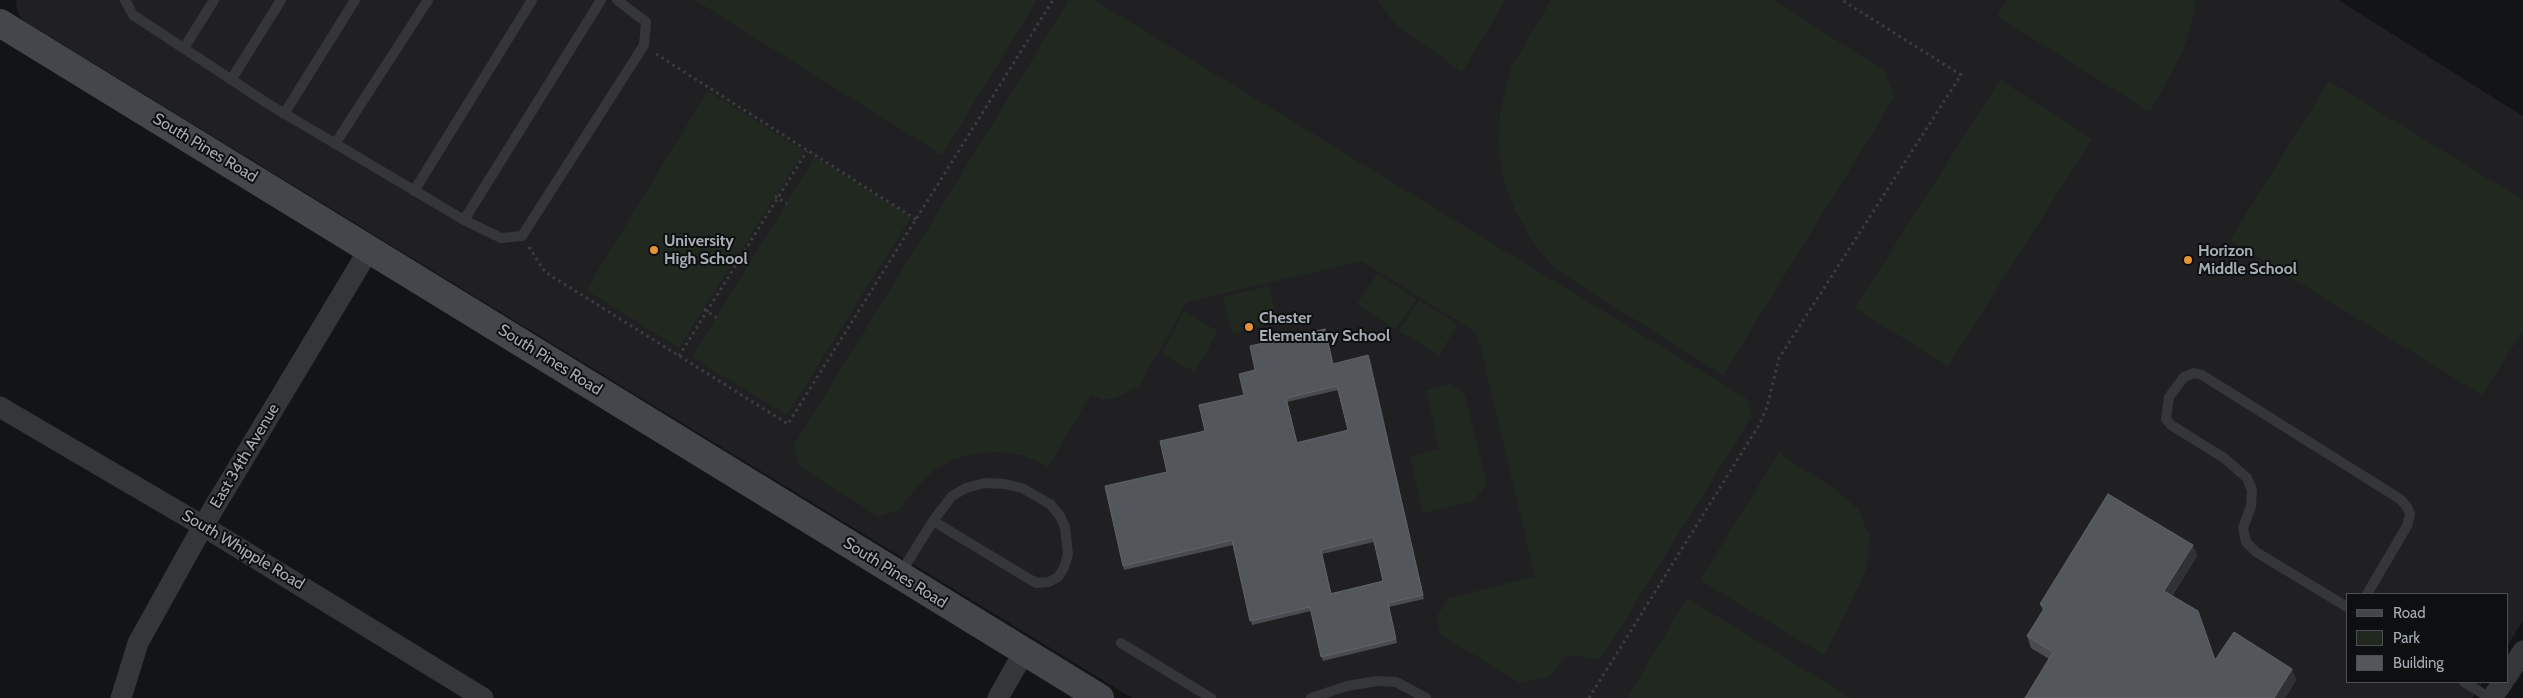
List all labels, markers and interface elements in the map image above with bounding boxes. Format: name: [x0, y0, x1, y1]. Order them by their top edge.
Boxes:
street label: South Pines Road: [149, 109, 261, 187]
place label: University High School: [664, 231, 748, 269]
place label: Horizon Middle School: [2198, 241, 2297, 279]
marker: University High School: [648, 244, 660, 256]
marker: Horizon Middle School: [2182, 254, 2194, 266]
place label: Chester Elementary School: [1259, 308, 1390, 346]
street label: South Pines Road: [495, 320, 605, 400]
marker: Chester Elementary School: [1243, 321, 1255, 333]
street label: East 34th Avenue: [206, 400, 284, 512]
street label: South Whipple Road: [178, 506, 308, 594]
street label: South Pines Road: [840, 533, 950, 613]
legend: [2346, 593, 2508, 683]
text: Road: [2393, 604, 2426, 622]
text: Park: [2393, 629, 2420, 647]
text: Building: [2393, 654, 2444, 672]

